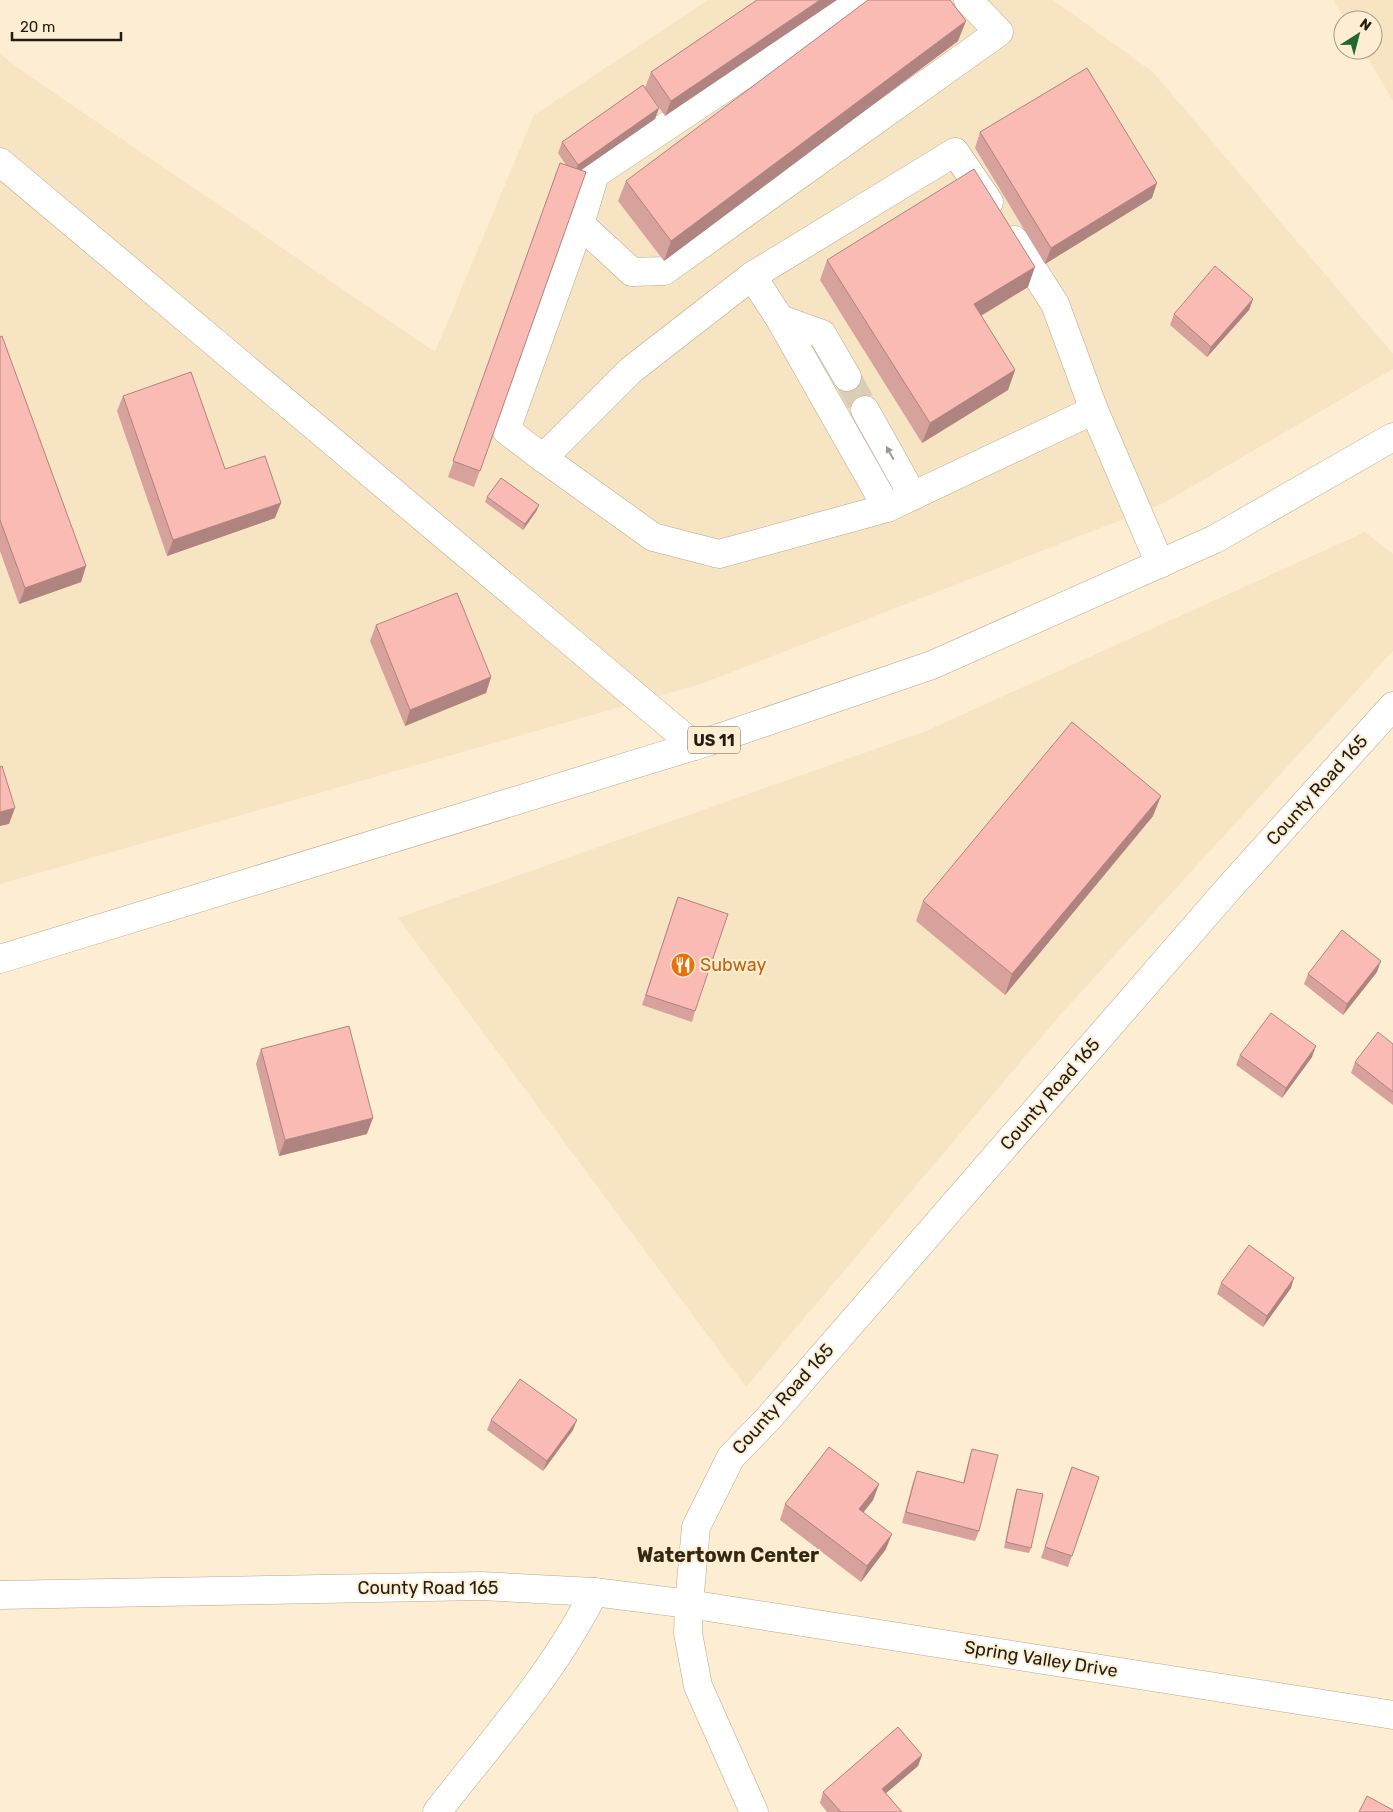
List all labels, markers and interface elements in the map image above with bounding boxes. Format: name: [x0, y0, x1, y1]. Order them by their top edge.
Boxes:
scale bar: [12, 10, 121, 42]
north arrow: [1333, 10, 1383, 60]
text: N: [1356, 15, 1374, 35]
text: 20 m: [20, 18, 55, 36]
one-way arrow: [885, 447, 894, 460]
road number: US 11: [688, 726, 740, 754]
street label: County Road 165: [1262, 730, 1372, 850]
restaurant icon: Subway: [670, 952, 696, 978]
place label: Subway: [700, 954, 766, 976]
street label: County Road 165: [995, 1034, 1105, 1154]
street label: County Road 165: [728, 1339, 838, 1459]
district label: Watertown Center: [637, 1543, 819, 1567]
street label: County Road 165: [357, 1577, 499, 1599]
street label: Spring Valley Drive: [963, 1636, 1119, 1682]

